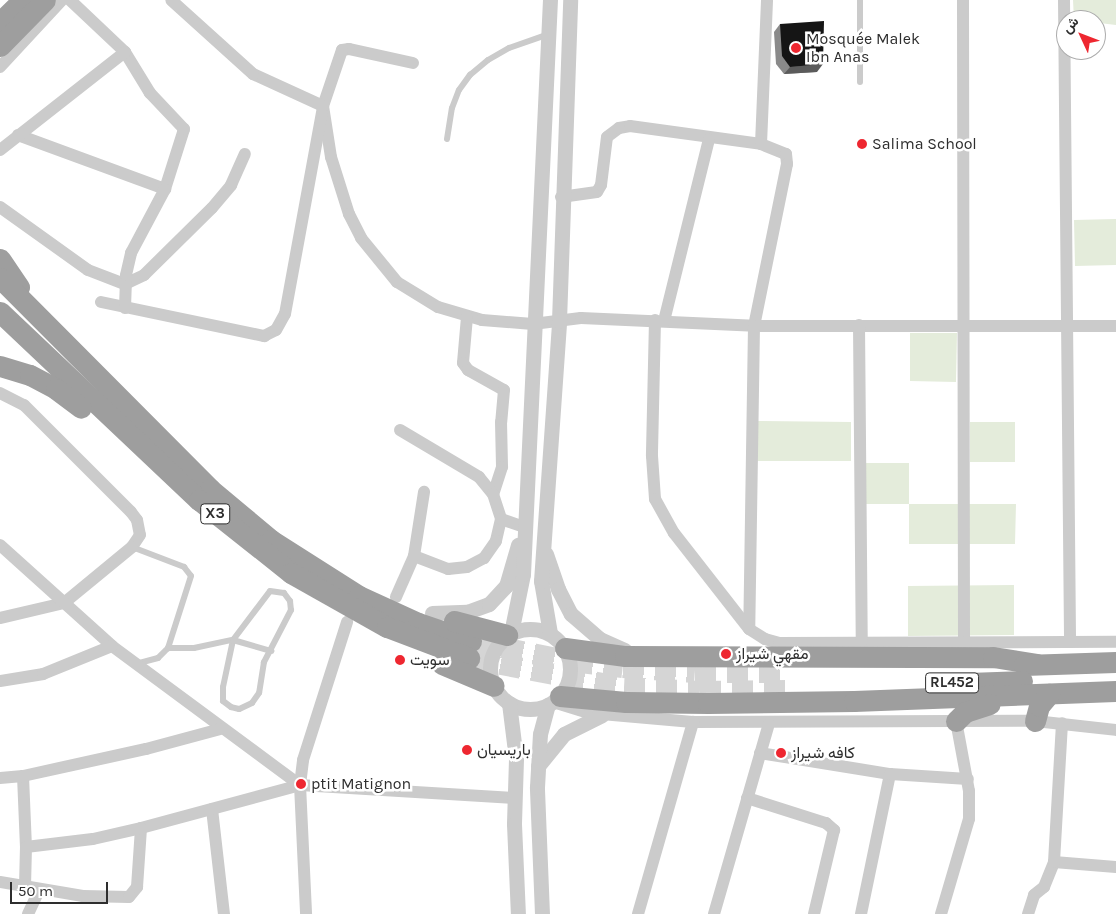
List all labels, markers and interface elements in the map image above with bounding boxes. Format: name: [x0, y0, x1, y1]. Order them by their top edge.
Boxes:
north arrow: [1056, 10, 1106, 60]
text: ش: [1058, 13, 1082, 37]
place label: Mosquée Malek Ibn Anas: [806, 29, 920, 67]
marker: Mosquée Malek Ibn Anas: [790, 42, 802, 54]
place label: Salima School: [872, 134, 977, 154]
marker: Salima School: [856, 138, 868, 150]
road number: X3: [200, 502, 230, 526]
place label: مقهي شيراز: [736, 644, 809, 664]
marker: مقهي شيراز: [720, 648, 732, 660]
place label: سويت: [410, 650, 450, 670]
marker: سويت: [394, 654, 406, 666]
road number: RL452: [924, 670, 980, 696]
place label: باريسيان: [477, 740, 531, 760]
place label: کافه شيراز: [791, 743, 855, 763]
marker: باريسيان: [461, 744, 473, 756]
marker: کافه شيراز: [775, 747, 787, 759]
place label: ptit Matignon: [311, 774, 411, 794]
marker: ptit Matignon: [295, 778, 307, 790]
scale bar: [12, 872, 110, 904]
text: 50 m: [18, 882, 53, 900]

